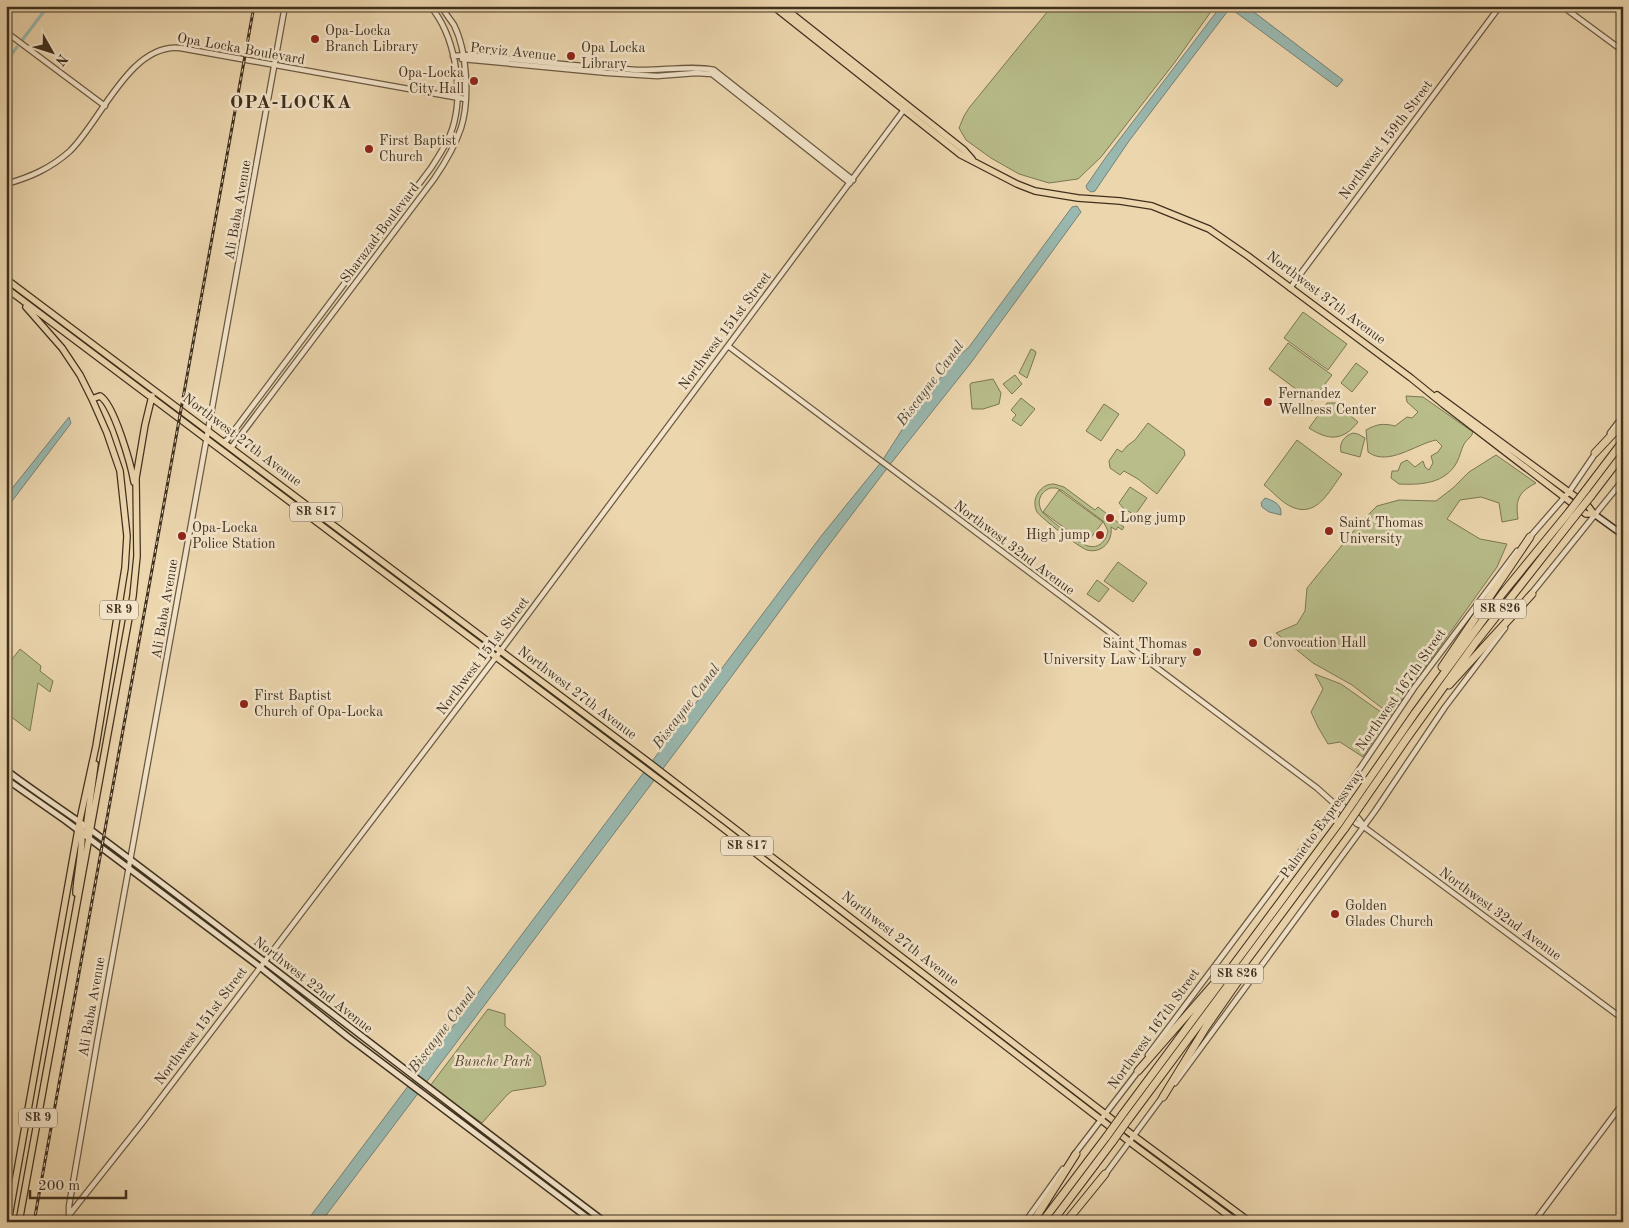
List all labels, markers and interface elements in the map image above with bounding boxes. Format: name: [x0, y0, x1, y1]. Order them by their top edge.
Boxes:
place label: Opa-Locka Branch Library: [325, 24, 419, 54]
north arrow: [28, 28, 78, 78]
street label: Opa Locka Boulevard: [176, 31, 306, 67]
marker: Opa-Locka Branch Library: [309, 33, 321, 45]
street label: Perviz Avenue: [469, 41, 557, 63]
place label: Opa Locka Library: [581, 41, 646, 71]
marker: Opa Locka Library: [565, 50, 577, 62]
text: N: [52, 51, 70, 68]
place label: Opa-Locka City Hall: [398, 66, 464, 96]
marker: Opa-Locka City Hall: [468, 75, 480, 87]
street label: Northwest 159th Street: [1337, 78, 1435, 202]
district label: OPA-LOCKA: [230, 94, 352, 113]
place label: First Baptist Church: [379, 134, 456, 164]
marker: First Baptist Church: [363, 143, 375, 155]
street label: Ali Baba Avenue: [222, 159, 254, 261]
street label: Sharazad Boulevard: [338, 180, 422, 286]
street label: Northwest 37th Avenue: [1264, 249, 1388, 347]
street label: Northwest 151st Street: [676, 269, 774, 393]
water label: Biscayne Canal: [894, 338, 968, 430]
place label: Fernandez Wellness Center: [1278, 387, 1376, 417]
street label: Northwest 27th Avenue: [180, 391, 304, 489]
marker: Fernandez Wellness Center: [1262, 396, 1274, 408]
street label: Northwest 32nd Avenue: [951, 498, 1077, 598]
road number: SR 817: [290, 502, 342, 522]
place label: Long jump: [1120, 511, 1186, 525]
marker: Long jump: [1104, 512, 1116, 524]
place label: Saint Thomas University: [1339, 516, 1423, 546]
place label: Opa-Locka Police Station: [192, 521, 276, 551]
marker: Saint Thomas University: [1323, 525, 1335, 537]
place label: High jump: [1026, 528, 1090, 542]
marker: High jump: [1094, 529, 1106, 541]
marker: Opa-Locka Police Station: [176, 530, 188, 542]
street label: Ali Baba Avenue: [149, 558, 181, 660]
street label: Northwest 151st Street: [434, 594, 532, 718]
road number: SR 9: [100, 600, 138, 620]
road number: SR 826: [1474, 600, 1526, 618]
street label: Northwest 167th Street: [1354, 626, 1448, 754]
place label: Convocation Hall: [1263, 636, 1366, 650]
place label: Saint Thomas University Law Library: [1043, 637, 1188, 667]
marker: Convocation Hall: [1247, 637, 1259, 649]
street label: Northwest 27th Avenue: [515, 644, 639, 742]
marker: Saint Thomas University Law Library: [1191, 646, 1203, 658]
water label: Biscayne Canal: [650, 661, 724, 753]
place label: First Baptist Church of Opa-Locka: [254, 689, 383, 719]
marker: First Baptist Church of Opa-Locka: [238, 698, 250, 710]
street label: Palmetto Expressway: [1278, 766, 1366, 881]
road number: SR 817: [721, 836, 773, 856]
street label: Northwest 32nd Avenue: [1436, 865, 1564, 963]
street label: Northwest 27th Avenue: [839, 889, 961, 989]
place label: Golden Glades Church: [1345, 899, 1434, 929]
marker: Golden Glades Church: [1329, 908, 1341, 920]
street label: Northwest 22nd Avenue: [251, 934, 375, 1036]
street label: Ali Baba Avenue: [76, 956, 108, 1058]
street label: Northwest 151st Street: [152, 964, 250, 1088]
road number: SR 826: [1211, 964, 1263, 984]
street label: Northwest 167th Street: [1106, 966, 1202, 1092]
water label: Biscayne Canal: [406, 985, 480, 1077]
park label: Bunche Park: [453, 1055, 532, 1069]
road number: SR 9: [19, 1108, 57, 1128]
scale bar: [30, 1168, 126, 1200]
text: 200 m: [38, 1179, 80, 1194]

